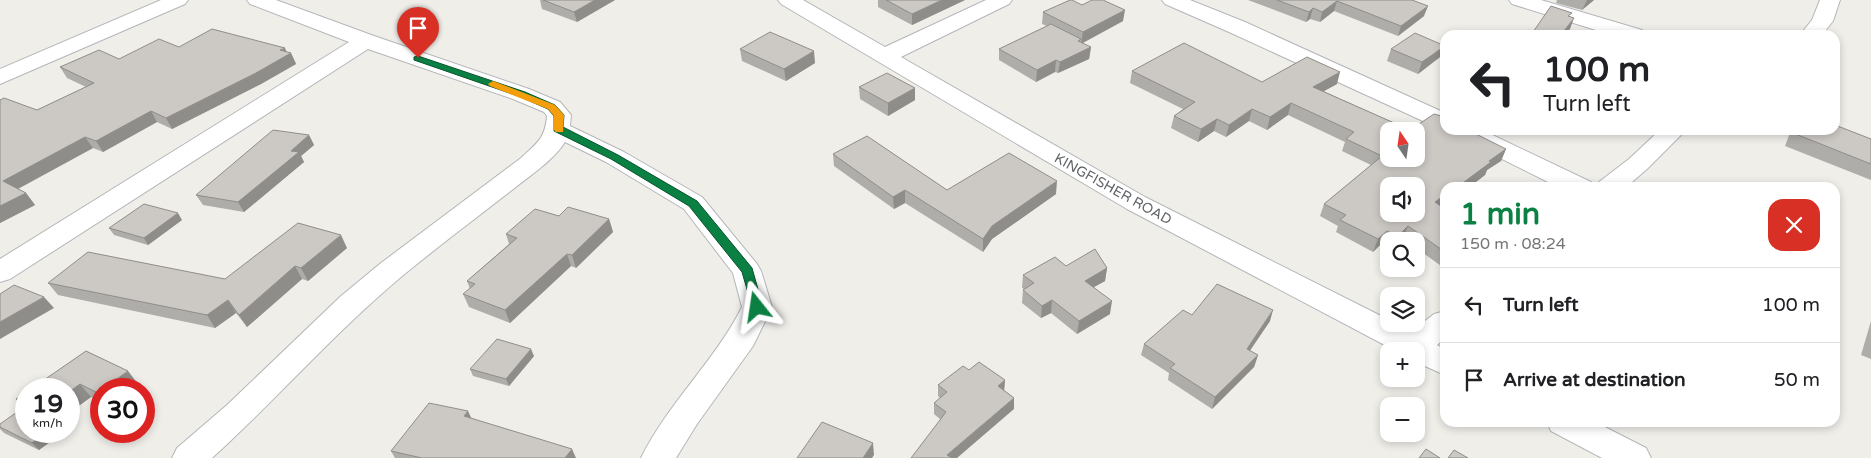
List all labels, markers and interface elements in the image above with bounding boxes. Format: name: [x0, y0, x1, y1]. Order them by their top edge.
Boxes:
pin: [397, 7, 439, 58]
icon: arrive: [404, 14, 432, 42]
text: 100 m: [1543, 49, 1650, 91]
icon: left: [1460, 50, 1525, 115]
text: Turn left: [1543, 91, 1631, 117]
north arrow: [1380, 122, 1425, 168]
map controls: [1380, 122, 1425, 442]
street label: KINGFISHER ROAD: [1051, 150, 1175, 228]
button: sound: [1380, 177, 1425, 222]
text: 1 min: [1460, 196, 1540, 233]
button: close: [1768, 199, 1820, 251]
button: search: [1380, 232, 1425, 277]
text: 150 m · 08:24: [1460, 234, 1566, 254]
position arrow: [730, 280, 782, 332]
button: layers: [1380, 287, 1425, 332]
icon: left: [1460, 291, 1488, 319]
text: Turn left: [1503, 294, 1579, 316]
text: 100 m: [1762, 294, 1820, 316]
button: +: [1380, 342, 1425, 387]
icon: arrive: [1460, 366, 1488, 394]
text: Arrive at destination: [1503, 369, 1686, 391]
text: 50 m: [1774, 369, 1820, 391]
speed limit sign: 30: [90, 378, 155, 443]
text: 19: [32, 389, 63, 419]
button: −: [1380, 397, 1425, 442]
text: km/h: [32, 416, 63, 430]

